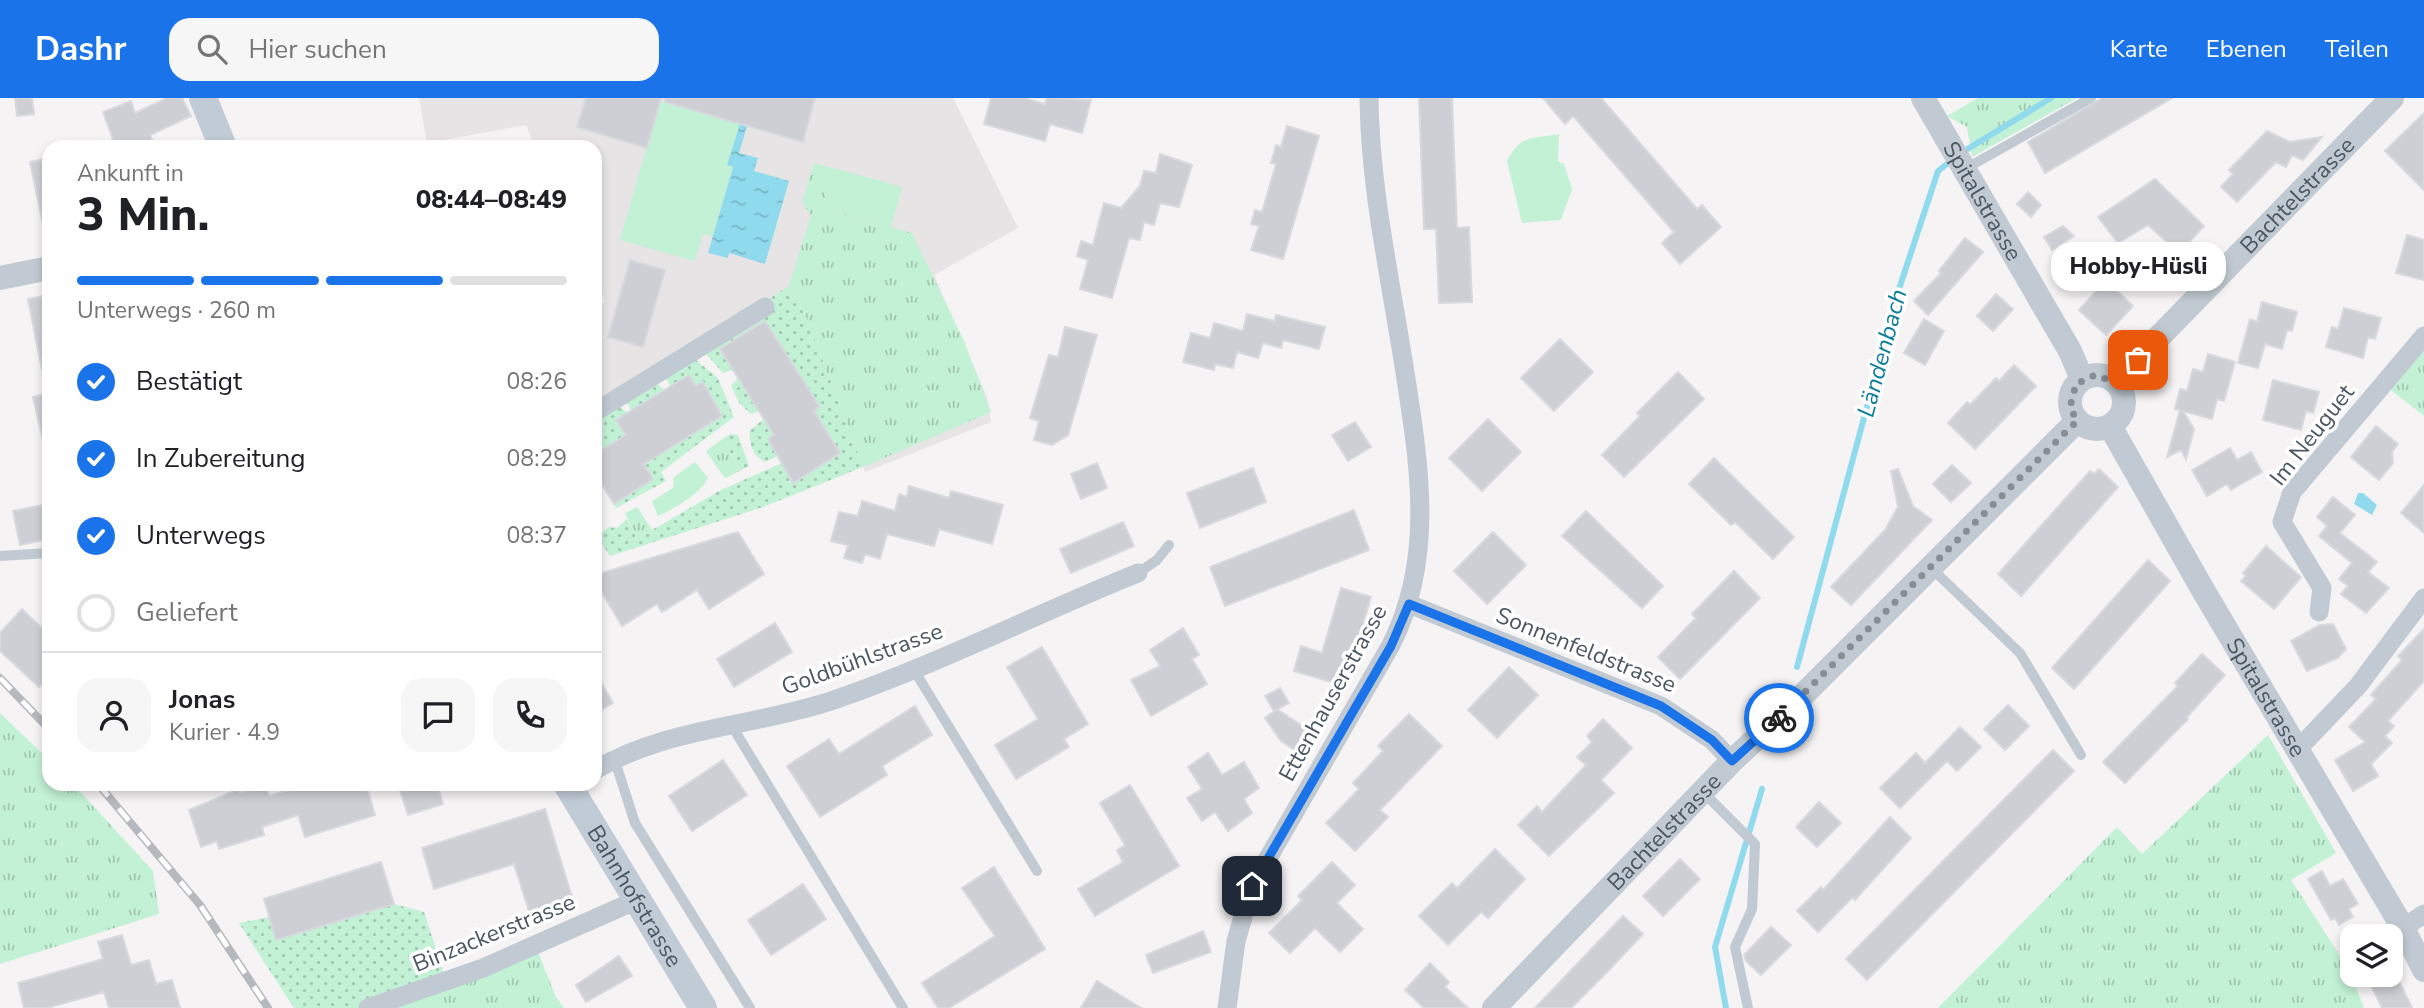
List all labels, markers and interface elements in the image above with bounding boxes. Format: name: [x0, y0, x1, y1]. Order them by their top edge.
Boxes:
search box: [169, 18, 659, 81]
text: Dashr: [35, 27, 127, 72]
icon: search: [193, 30, 231, 68]
text: Hier suchen: [249, 32, 387, 67]
text: Karte: [2110, 33, 2168, 65]
text: Ebenen: [2206, 33, 2287, 65]
text: Teilen: [2325, 33, 2389, 65]
street label: Bachtelstrasse: [2233, 130, 2361, 260]
street label: Spitalstrasse: [1936, 135, 2030, 266]
text: Ankunft in: [77, 158, 184, 189]
text: 08:44–08:49: [416, 182, 567, 217]
text: 3 Min.: [77, 183, 209, 246]
callout: Hobby-Hüsli: [2050, 241, 2226, 290]
text: Hobby-Hüsli: [2070, 251, 2207, 282]
water label: Ländenbach: [1850, 285, 1914, 421]
text: Unterwegs · 260 m: [77, 295, 276, 326]
pin: [2108, 330, 2168, 390]
icon: bag: [2119, 341, 2157, 379]
icon: check: [77, 363, 115, 401]
text: Bestätigt: [136, 364, 242, 399]
text: 08:26: [507, 366, 567, 397]
street label: Im Neuguet: [2263, 377, 2362, 492]
icon: check: [77, 440, 115, 478]
text: In Zubereitung: [136, 441, 305, 476]
text: 08:29: [507, 443, 567, 474]
icon: check: [77, 517, 115, 555]
text: Unterwegs: [136, 518, 266, 553]
text: 08:37: [507, 520, 567, 551]
text: Geliefert: [136, 595, 237, 630]
street label: Ettenhauserstrasse: [1272, 599, 1394, 787]
street label: Sonnenfeldstrasse: [1491, 600, 1681, 700]
street label: Goldbühlstrasse: [777, 615, 947, 703]
street label: Spitalstrasse: [2219, 632, 2314, 763]
button: person: [77, 678, 151, 752]
button: chat: [401, 678, 475, 752]
button: phone: [493, 678, 567, 752]
text: Jonas: [169, 682, 235, 717]
courier: [1744, 683, 1814, 753]
icon: bike: [1760, 699, 1798, 737]
text: Kurier · 4.9: [169, 717, 280, 748]
street label: Bachtelstrasse: [1600, 766, 1728, 897]
street label: Bahnhofstrasse: [580, 819, 690, 973]
pin: [1222, 856, 1282, 916]
icon: home: [1233, 867, 1271, 905]
street label: Binzackerstrasse: [408, 886, 580, 980]
map controls: [2340, 924, 2403, 987]
button: layers: [2340, 924, 2403, 987]

